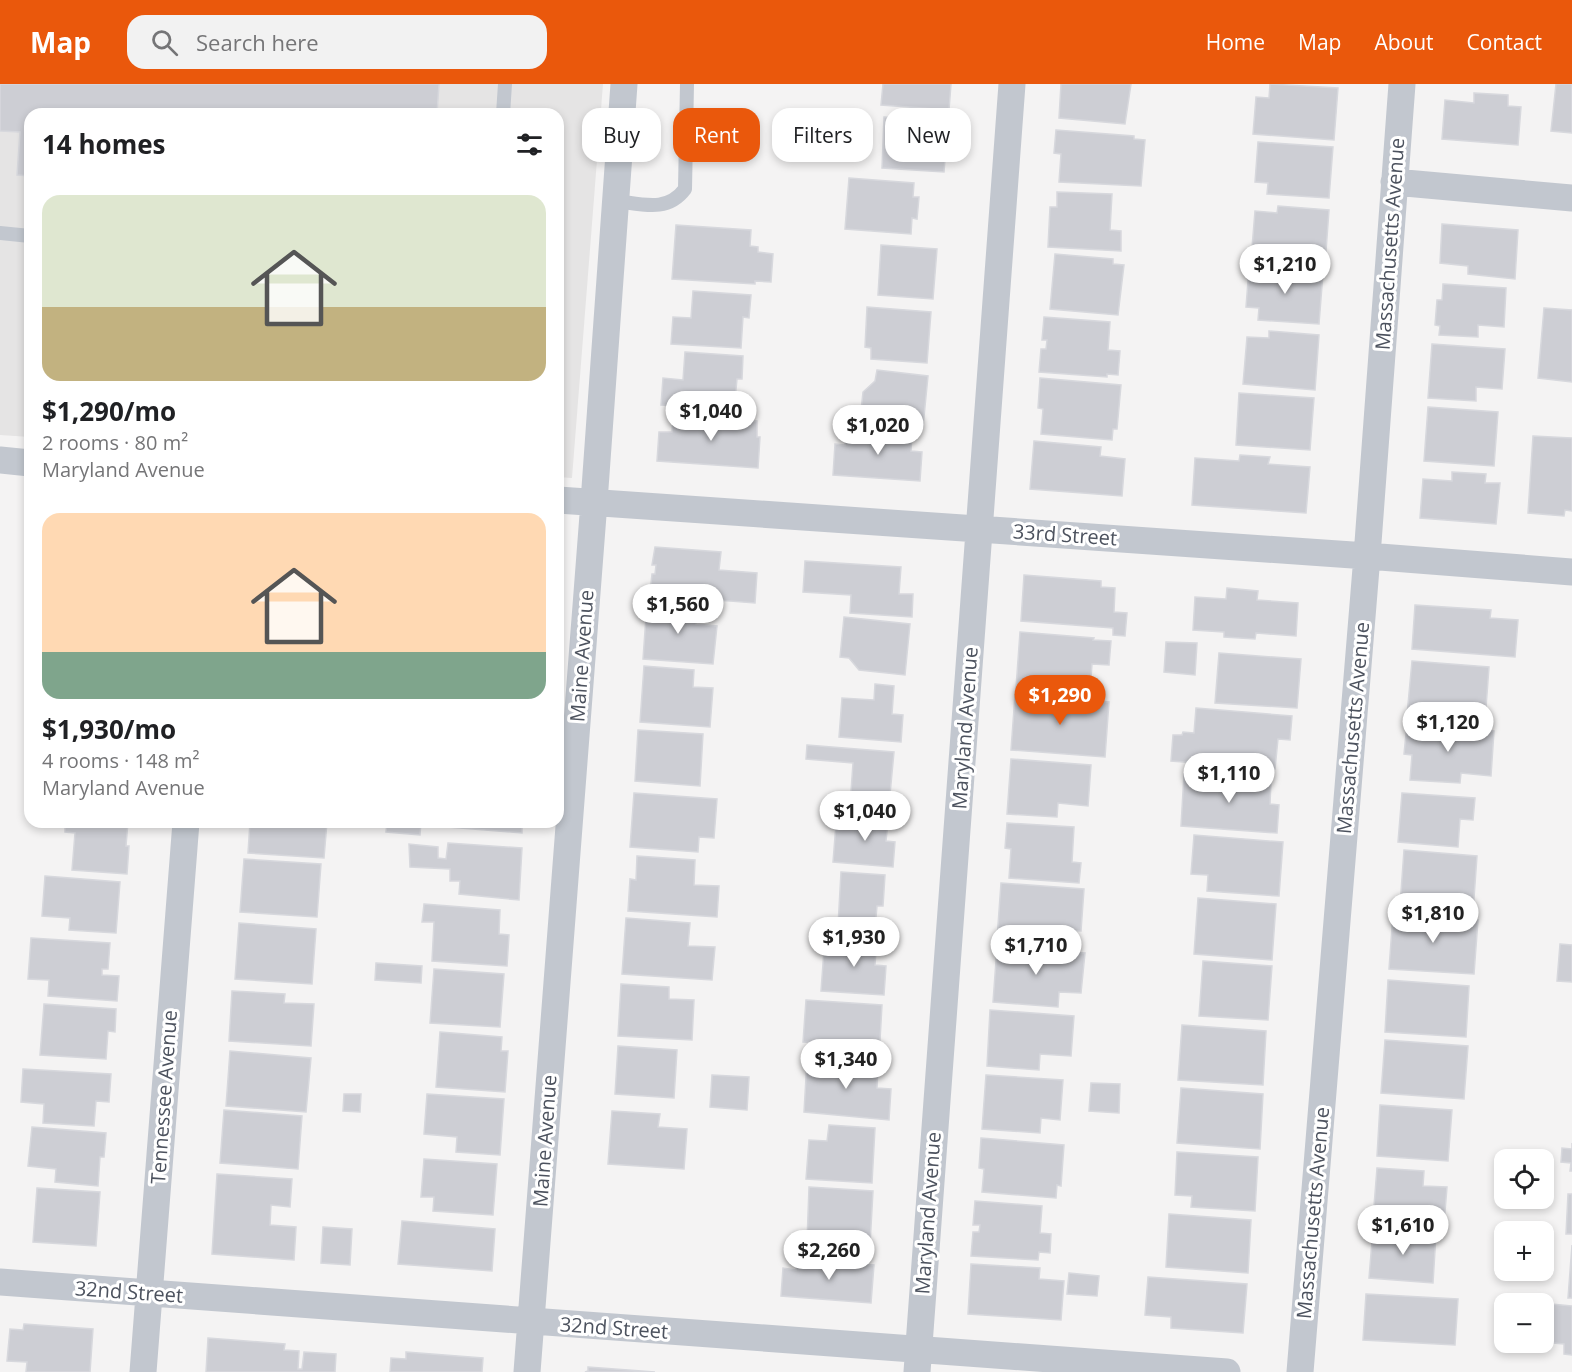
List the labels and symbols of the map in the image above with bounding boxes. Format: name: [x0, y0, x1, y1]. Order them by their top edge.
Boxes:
street label: Massachusetts Avenue: [1369, 137, 1410, 351]
pin: $1,210: [1236, 244, 1334, 295]
pin: $1,040: [662, 391, 760, 442]
pin: $1,020: [829, 405, 927, 456]
street label: 33rd Street: [1012, 517, 1118, 552]
pin: $1,560: [629, 584, 727, 635]
street label: Maine Avenue: [563, 589, 600, 723]
street label: Massachusetts Avenue: [1330, 621, 1375, 835]
street label: Maryland Avenue: [945, 646, 984, 810]
pin: $1,290: [1011, 675, 1109, 726]
pin: $1,120: [1399, 702, 1497, 753]
pin: $1,110: [1180, 753, 1278, 804]
pin: $1,040: [816, 791, 914, 842]
pin: $1,810: [1384, 893, 1482, 944]
pin: $1,930: [805, 917, 903, 968]
pin: $1,710: [987, 925, 1085, 976]
street label: Tennessee Avenue: [144, 1009, 183, 1185]
pin: $1,340: [797, 1039, 895, 1090]
street label: Maine Avenue: [526, 1074, 563, 1208]
street label: Massachusetts Avenue: [1290, 1106, 1335, 1320]
street label: Maryland Avenue: [908, 1131, 947, 1295]
pin: $1,610: [1354, 1205, 1452, 1256]
pin: $2,260: [780, 1230, 878, 1281]
street label: 32nd Street: [74, 1274, 184, 1309]
street label: 32nd Street: [559, 1310, 669, 1345]

